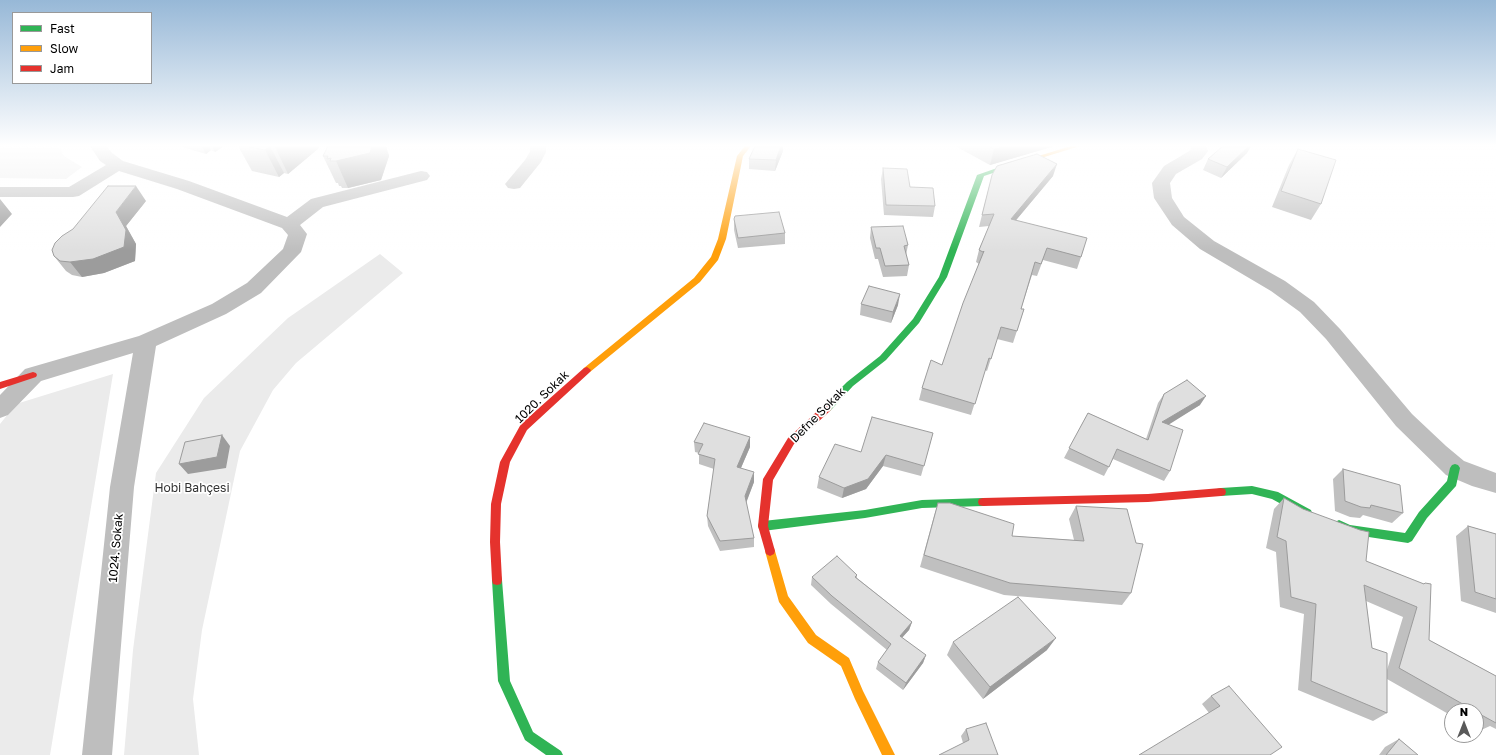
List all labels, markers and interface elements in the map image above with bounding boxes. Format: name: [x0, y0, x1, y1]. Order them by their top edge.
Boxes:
legend: [12, 12, 152, 84]
text: Fast: [50, 21, 75, 36]
text: Slow: [50, 41, 78, 56]
text: Jam: [50, 61, 74, 76]
street label: 1020. Sokak: [512, 368, 572, 426]
street label: Defne Sokak: [787, 384, 849, 446]
park label: Hobi Bahçesi: [154, 481, 230, 495]
street label: 1024. Sokak: [106, 513, 126, 583]
north arrow: [1444, 703, 1484, 743]
text: N: [1460, 705, 1468, 718]

